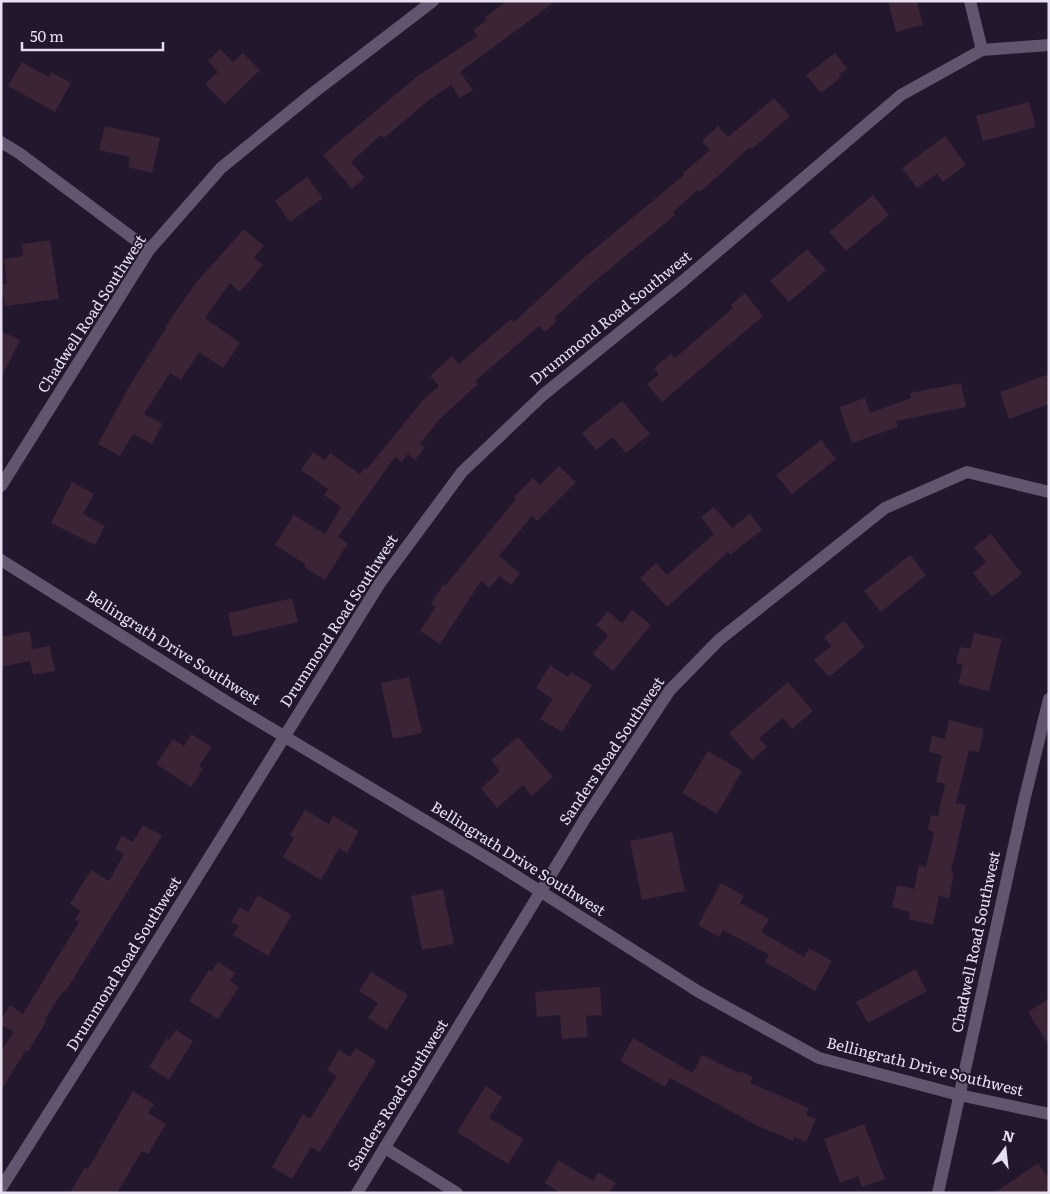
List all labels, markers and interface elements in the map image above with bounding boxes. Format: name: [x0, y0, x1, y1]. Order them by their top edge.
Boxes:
scale bar: [22, 20, 164, 52]
text: 50 m: [30, 24, 64, 47]
street label: Chadwell Road Southwest: [31, 229, 151, 397]
street label: Drummond Road Southwest: [524, 244, 696, 389]
street label: Drummond Road Southwest: [273, 529, 402, 711]
street label: Bellingrath Drive Southwest: [82, 583, 266, 710]
street label: Sanders Road Southwest: [552, 671, 669, 829]
street label: Bellingrath Drive Southwest: [427, 794, 611, 921]
street label: Chadwell Road Southwest: [944, 849, 1005, 1035]
street label: Drummond Road Southwest: [59, 871, 186, 1055]
street label: Sanders Road Southwest: [341, 1014, 453, 1174]
street label: Bellingrath Drive Southwest: [825, 1030, 1026, 1101]
north arrow: [980, 1124, 1030, 1174]
text: N: [1000, 1124, 1017, 1147]

